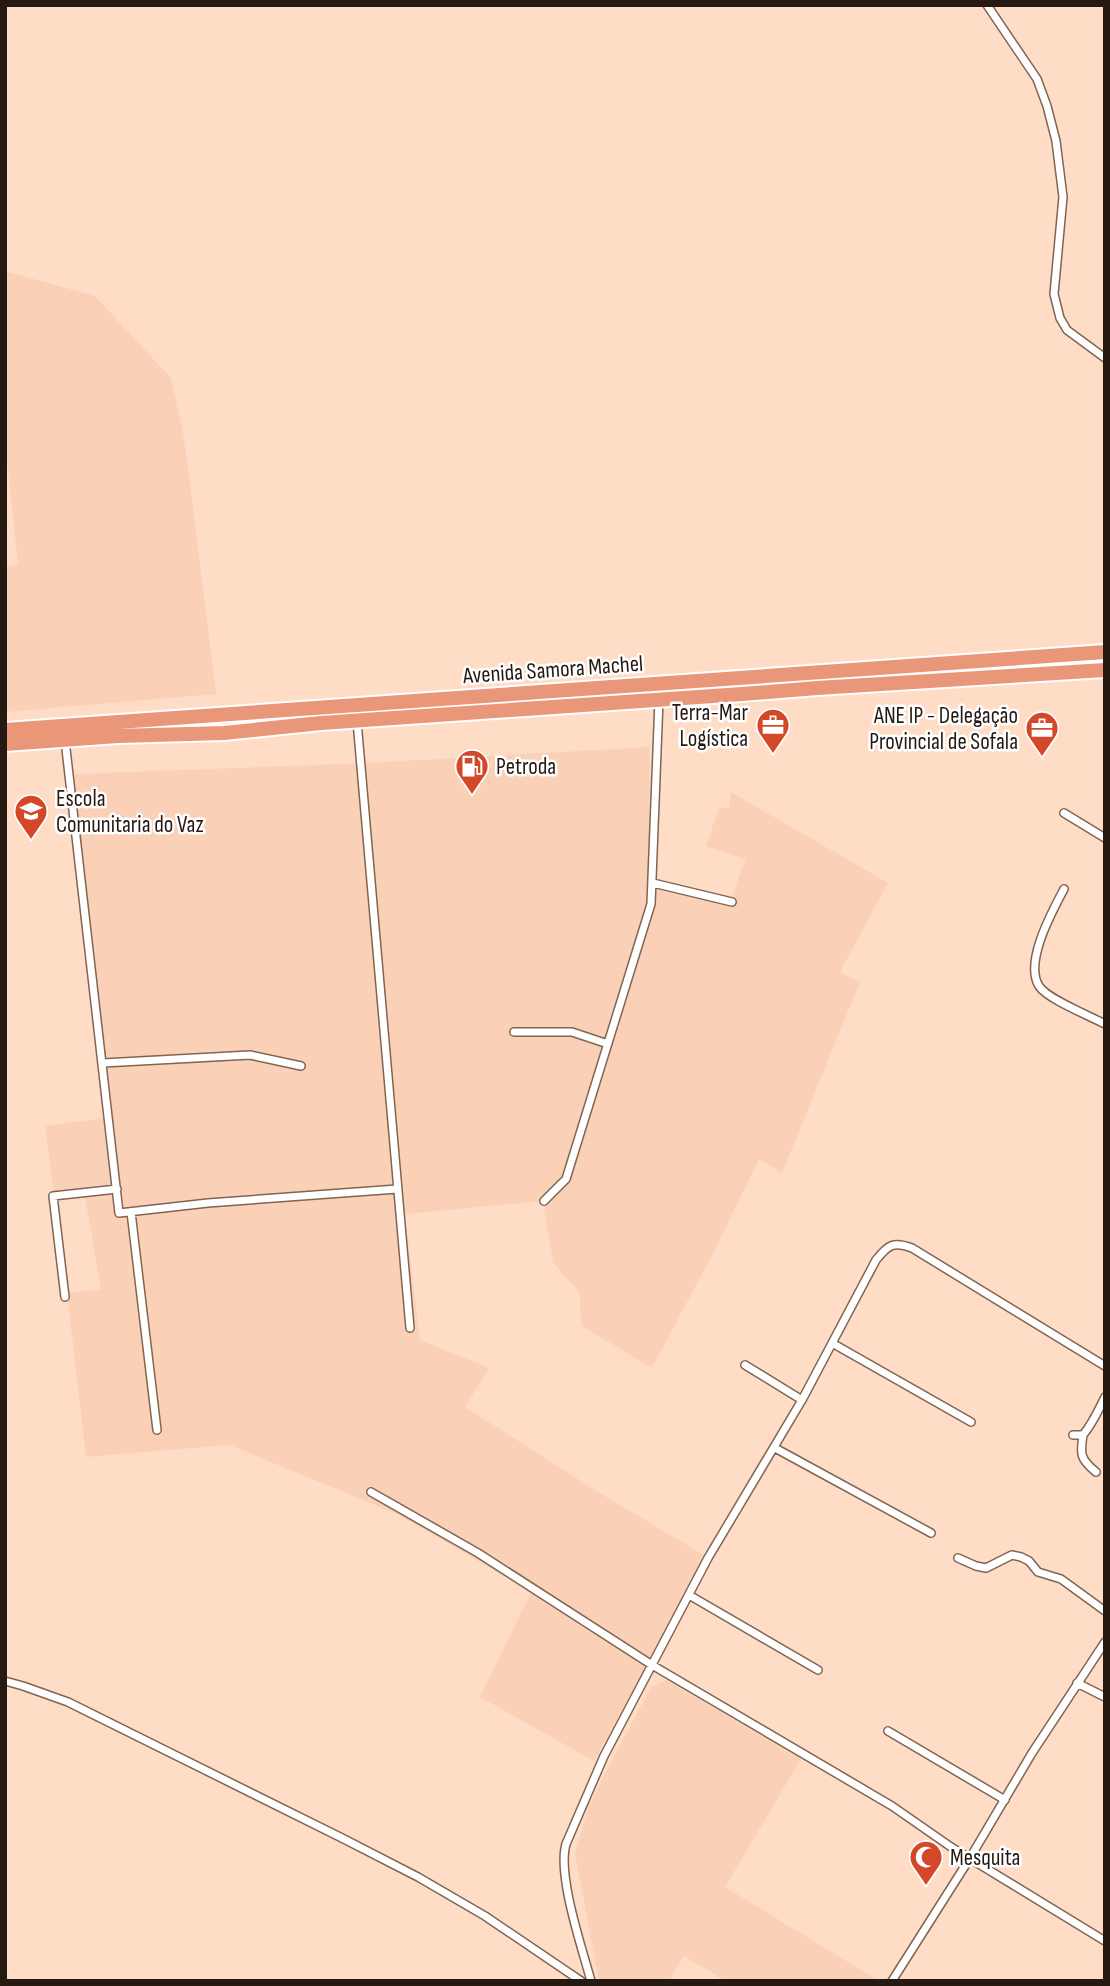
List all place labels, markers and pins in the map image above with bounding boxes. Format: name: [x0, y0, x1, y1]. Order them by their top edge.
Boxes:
place label: Terra-Mar Logística: [672, 699, 748, 753]
place label: ANE IP - Delegação Provincial de Sofala: [869, 702, 1018, 756]
office icon: Terra-Mar Logística: [754, 706, 792, 755]
office icon: ANE IP - Delegação Provincial de Sofala: [1023, 709, 1061, 758]
fuel station icon: Petroda: [453, 747, 491, 796]
place label: Petroda: [496, 753, 556, 781]
place label: Escola Comunitaria do Vaz: [56, 785, 204, 839]
school or university icon: Escola Comunitaria do Vaz: [12, 792, 50, 841]
mosque icon: Mesquita: [907, 1838, 945, 1887]
place label: Mesquita: [950, 1844, 1020, 1872]

